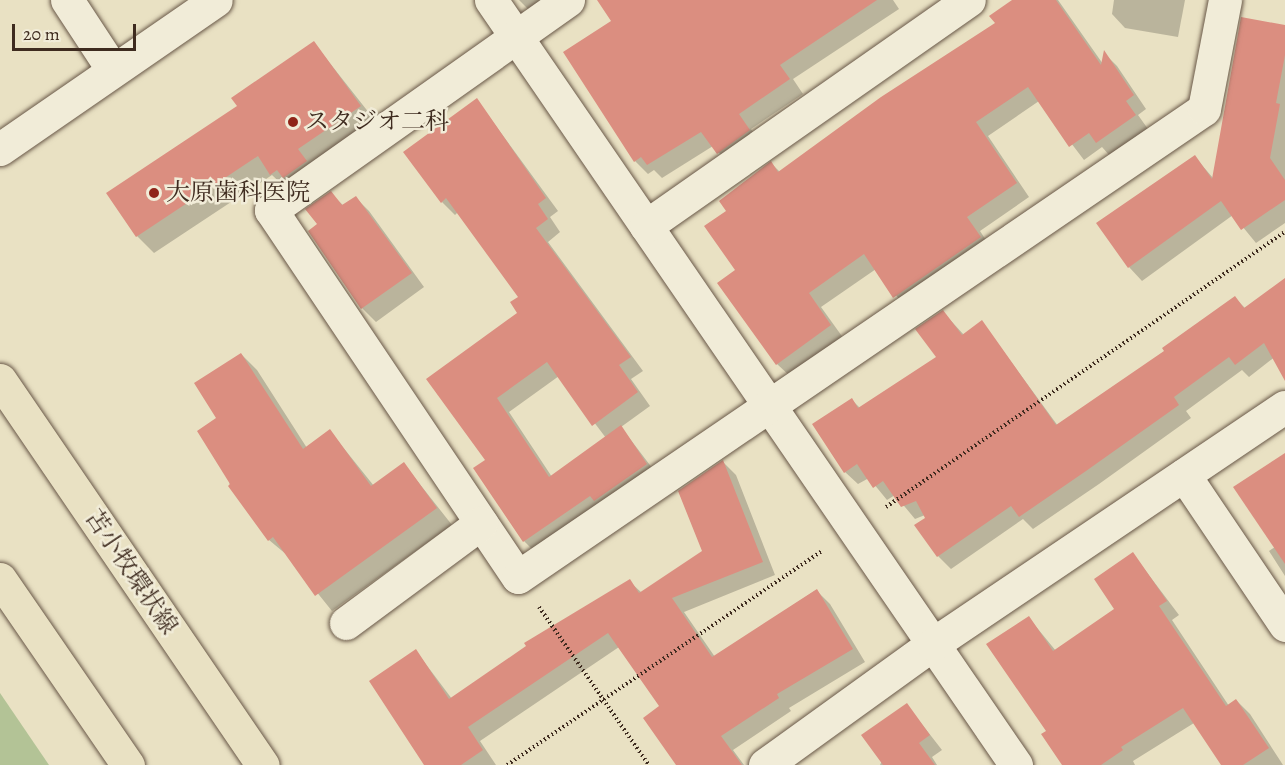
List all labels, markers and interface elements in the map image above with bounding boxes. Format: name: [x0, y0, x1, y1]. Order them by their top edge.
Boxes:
scale bar: [15, 12, 140, 50]
text: 20 m: [23, 22, 60, 46]
place label: スタジオ二科: [305, 108, 449, 136]
marker: スタジオ二科: [286, 115, 300, 129]
place label: 大原歯科医院: [166, 179, 310, 207]
marker: 大原歯科医院: [147, 186, 161, 200]
street label: 苫小牧環状線: [79, 504, 183, 640]

